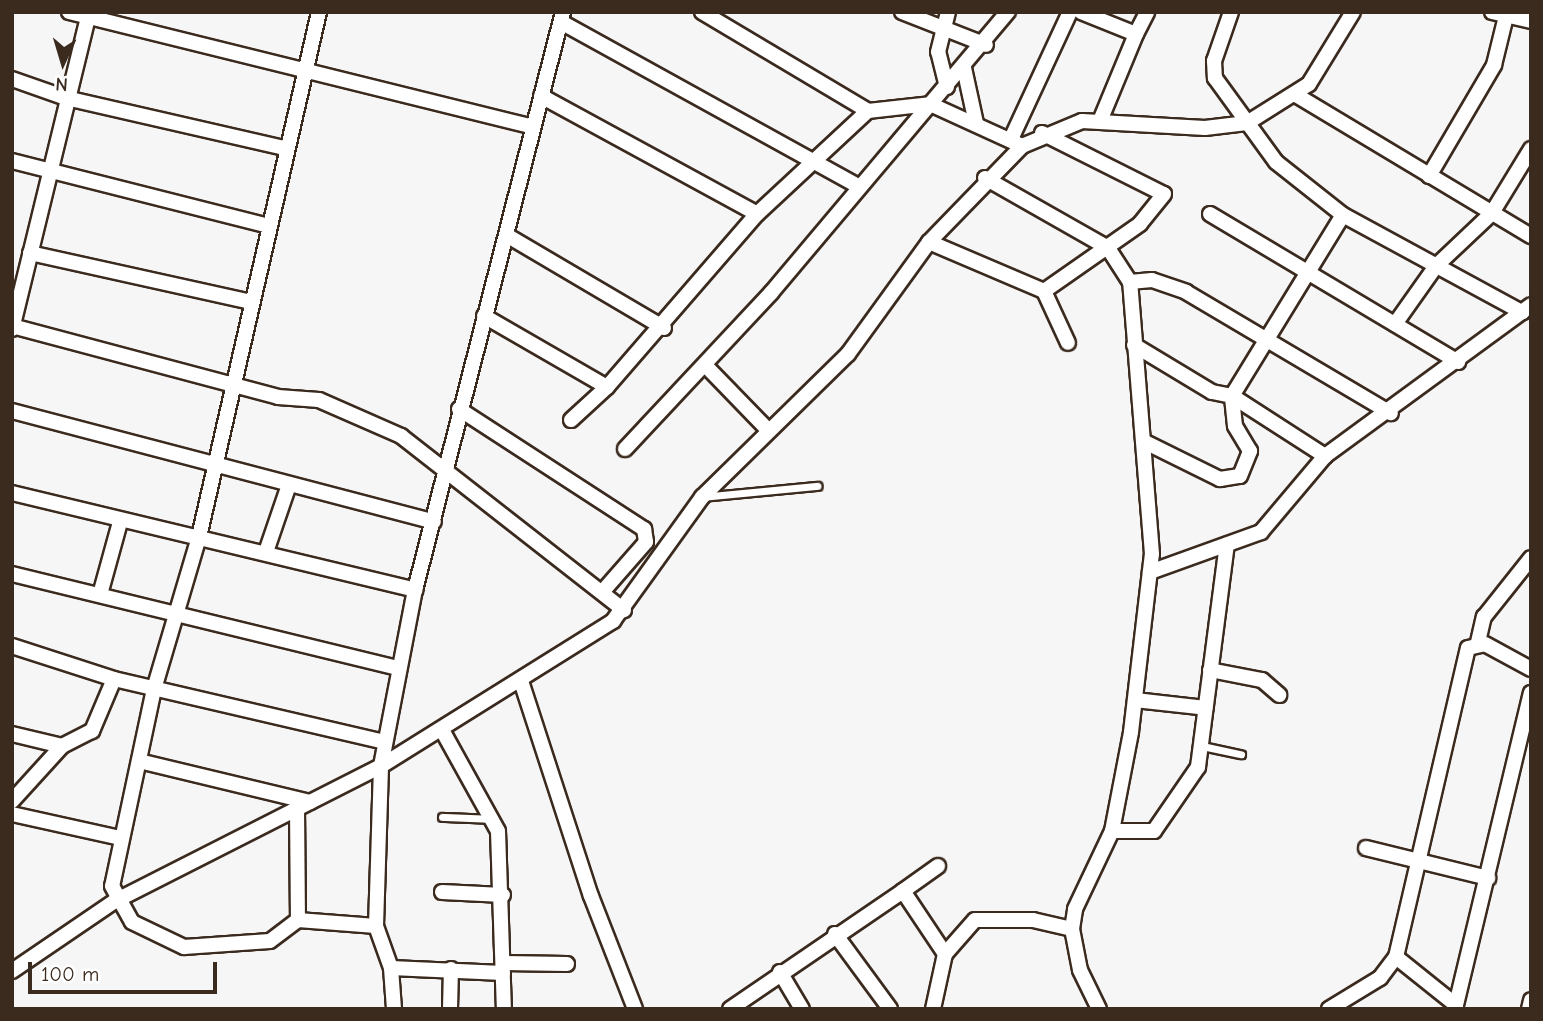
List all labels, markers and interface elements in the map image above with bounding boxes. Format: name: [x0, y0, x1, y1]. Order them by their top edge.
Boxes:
north arrow: [28, 28, 98, 98]
text: N: [55, 73, 68, 95]
scale bar: [32, 948, 220, 992]
text: 100 m: [41, 962, 99, 986]

